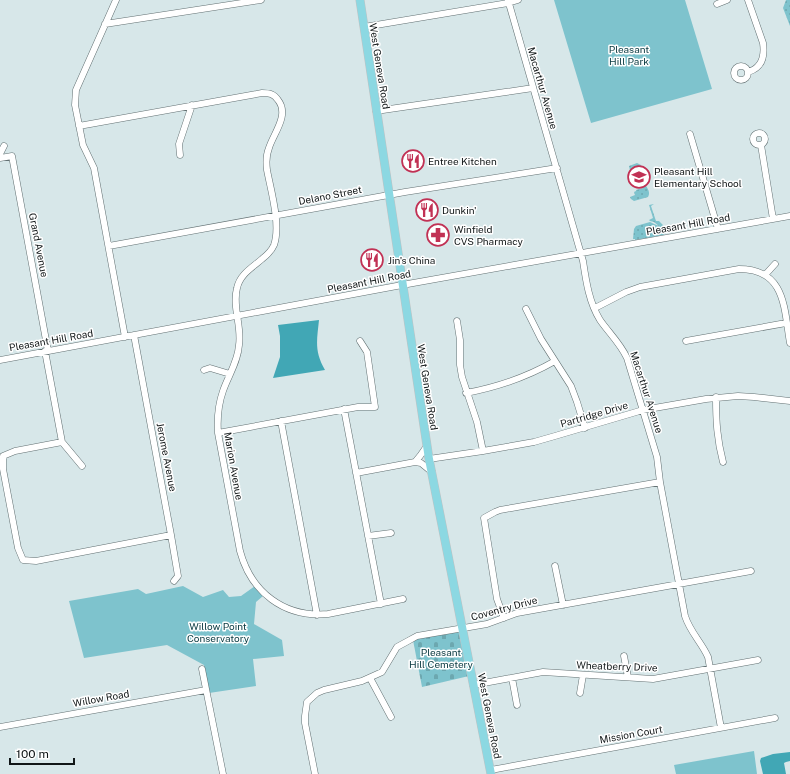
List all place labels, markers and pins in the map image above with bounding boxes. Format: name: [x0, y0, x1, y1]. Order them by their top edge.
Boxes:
restaurant icon: Entree Kitchen: [400, 148, 426, 174]
place label: Entree Kitchen: [428, 155, 497, 167]
school or university icon: Pleasant Hill Elementary School: [626, 164, 652, 190]
place label: Pleasant Hill Elementary School: [654, 165, 742, 189]
restaurant icon: Dunkin': [414, 197, 440, 223]
place label: Dunkin': [442, 204, 476, 216]
pharmacy icon: Winfield CVS Pharmacy: [425, 222, 451, 248]
place label: Winfield CVS Pharmacy: [454, 223, 524, 247]
restaurant icon: Jin's China: [359, 247, 385, 273]
place label: Jin's China: [388, 254, 435, 266]

